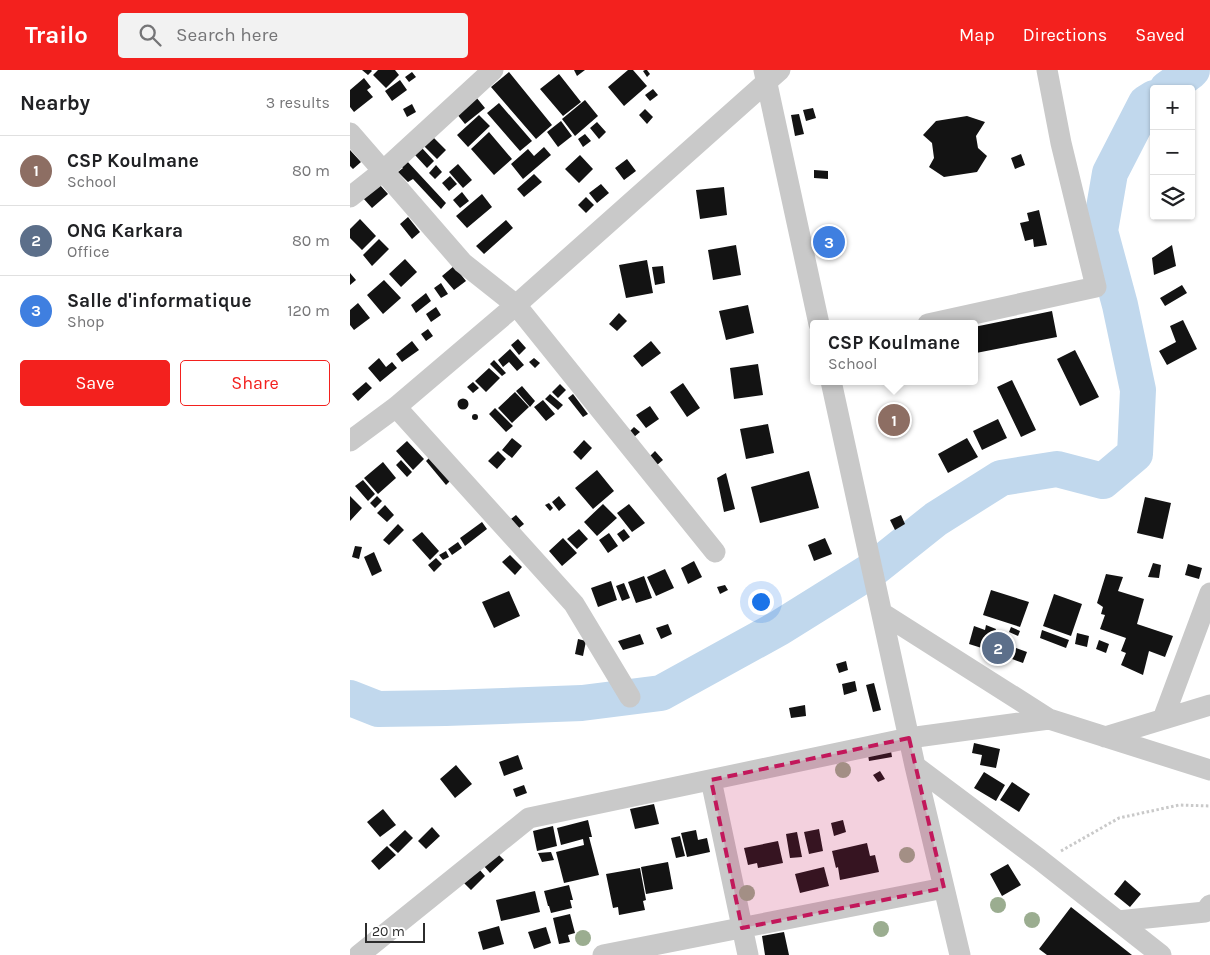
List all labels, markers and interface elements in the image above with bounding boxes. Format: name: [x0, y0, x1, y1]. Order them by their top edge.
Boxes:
search box: [118, 13, 468, 58]
text: Trailo: [25, 21, 88, 49]
icon: search: [136, 21, 164, 49]
text: Search here: [176, 24, 278, 46]
text: Map: [959, 24, 995, 46]
text: Directions: [1023, 24, 1107, 46]
text: Saved: [1135, 24, 1185, 46]
map controls: [1150, 85, 1195, 220]
button: +: [1150, 85, 1195, 130]
text: Nearby: [20, 91, 90, 115]
text: 3 results: [266, 93, 330, 112]
button: −: [1150, 130, 1195, 175]
text: CSP Koulmane: [67, 150, 199, 172]
text: 1: [33, 161, 39, 180]
text: 80 m: [292, 161, 330, 180]
text: School: [67, 172, 117, 191]
button: layers: [1150, 175, 1195, 220]
text: ONG Karkara: [67, 220, 183, 242]
pin: 3: [813, 223, 845, 261]
text: 2: [31, 231, 41, 250]
text: 80 m: [292, 231, 330, 250]
text: Office: [67, 242, 110, 261]
text: Salle d'informatique: [67, 290, 251, 312]
text: 3: [31, 301, 41, 320]
text: 120 m: [287, 301, 330, 320]
text: Shop: [67, 312, 104, 331]
popup: [810, 320, 978, 385]
text: CSP Koulmane: [828, 332, 960, 354]
text: School: [828, 354, 878, 373]
button: Save: [20, 360, 170, 406]
button: Share: [180, 360, 330, 406]
pin: 1: [878, 401, 910, 439]
your location: [748, 589, 774, 615]
pin: 2: [982, 629, 1014, 667]
scale bar: [365, 920, 425, 943]
text: 20 m: [372, 923, 405, 940]

